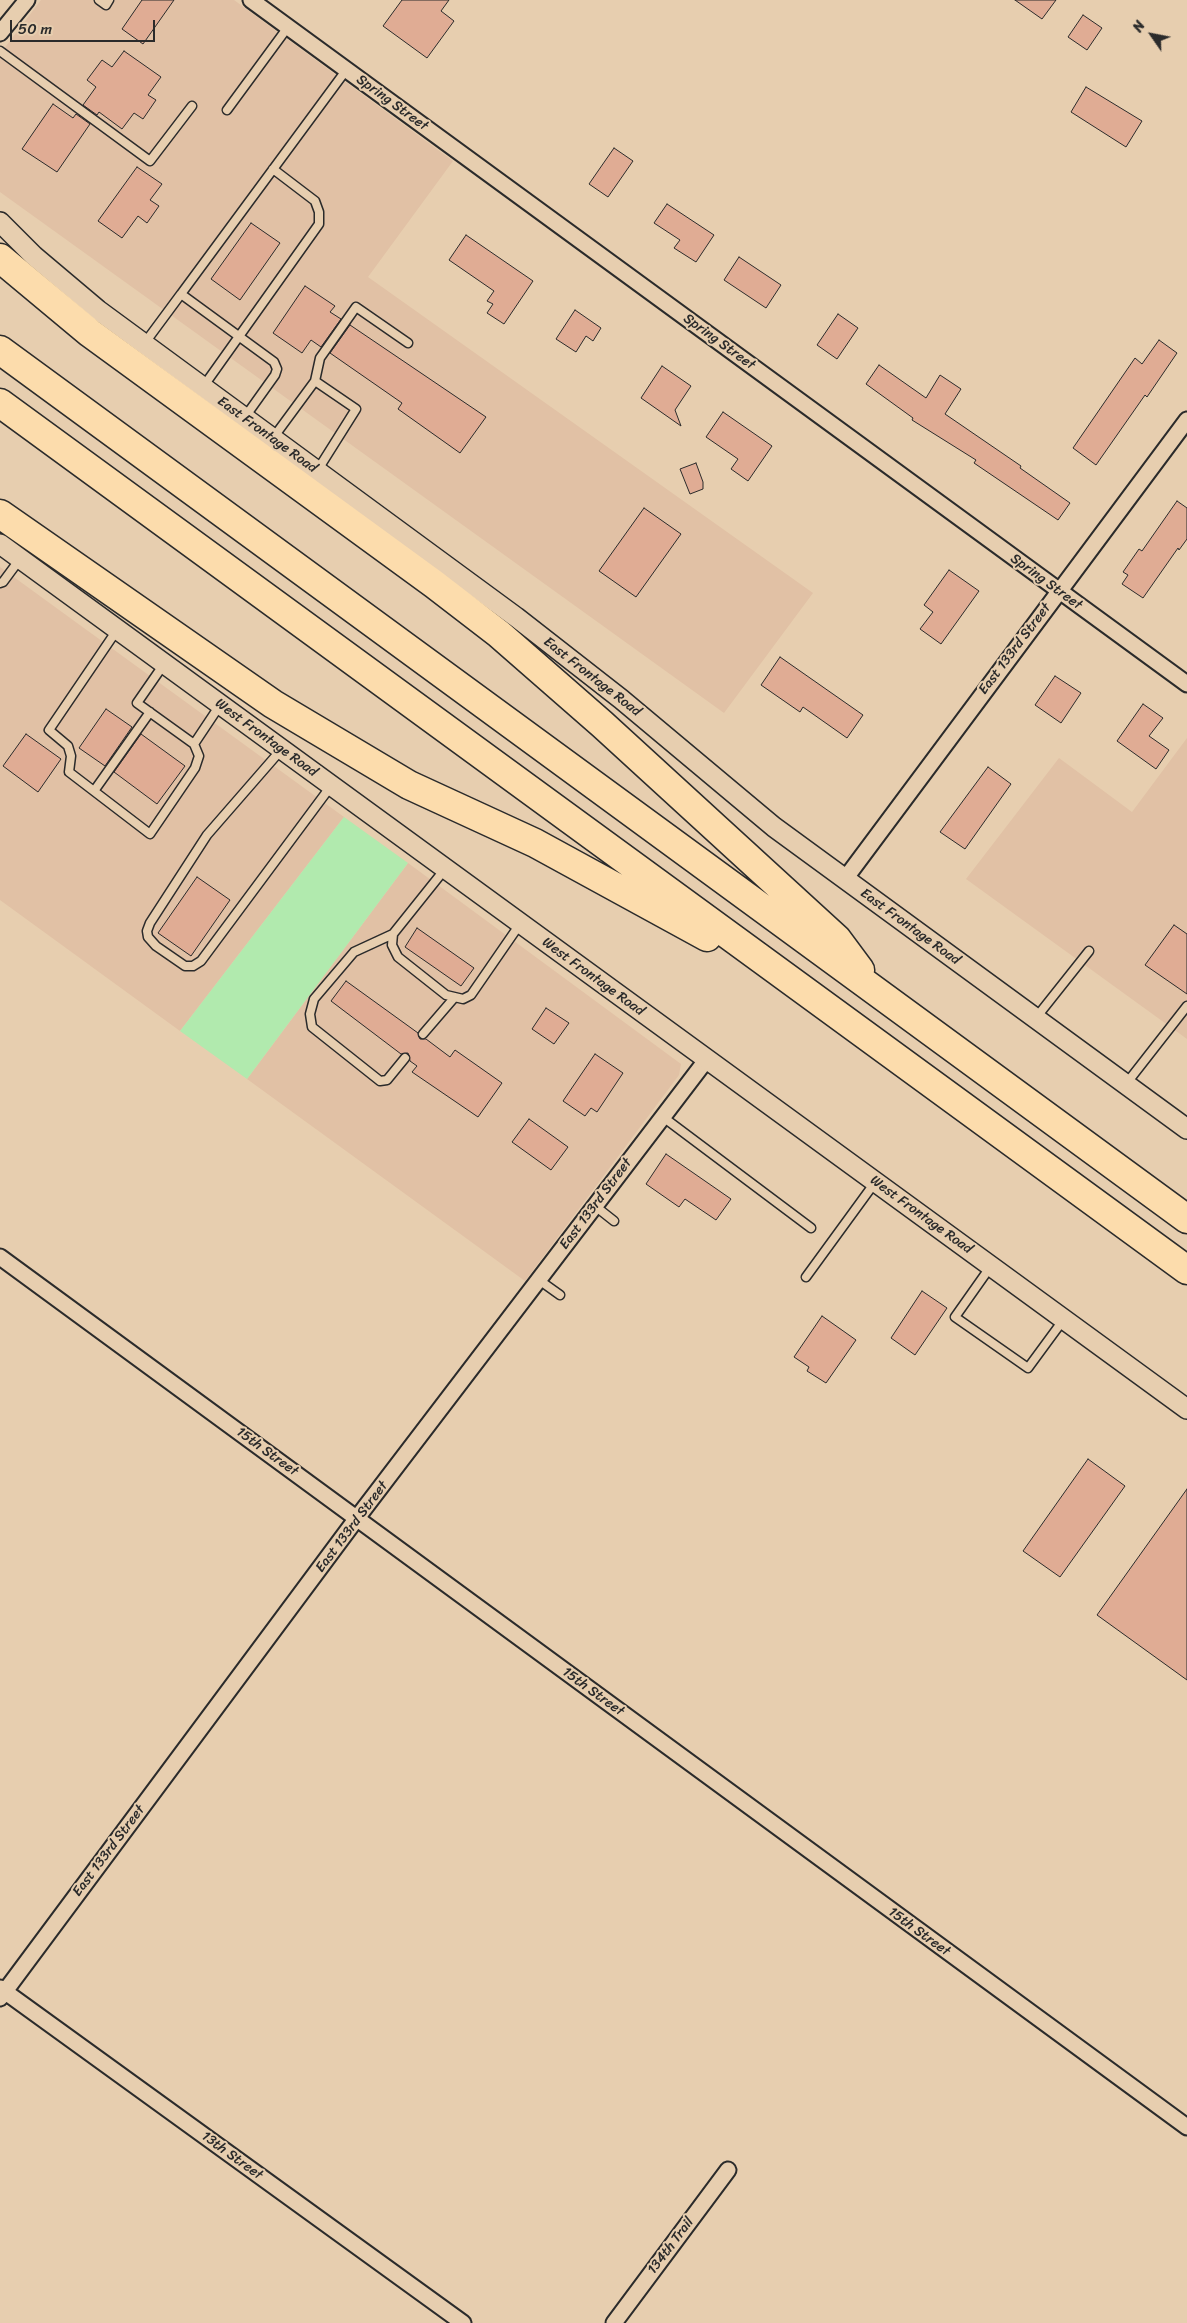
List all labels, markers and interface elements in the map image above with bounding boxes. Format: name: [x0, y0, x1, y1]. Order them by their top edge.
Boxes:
scale bar: [12, 10, 158, 42]
north arrow: [1127, 10, 1177, 60]
text: 50 m: [18, 16, 52, 42]
text: N: [1126, 16, 1152, 37]
street label: Spring Street: [353, 71, 431, 135]
street label: Spring Street: [680, 310, 758, 374]
street label: East Frontage Road: [214, 393, 320, 477]
street label: Spring Street: [1007, 550, 1085, 614]
street label: East 133rd Street: [975, 600, 1055, 698]
street label: East Frontage Road: [540, 634, 644, 720]
street label: West Frontage Road: [212, 695, 320, 781]
street label: East Frontage Road: [857, 885, 963, 969]
street label: West Frontage Road: [539, 934, 647, 1020]
street label: East 133rd Street: [556, 1155, 636, 1253]
street label: West Frontage Road: [867, 1172, 975, 1258]
street label: 15th Street: [233, 1424, 301, 1480]
street label: East 133rd Street: [312, 1478, 392, 1576]
street label: 15th Street: [559, 1664, 627, 1720]
street label: East 133rd Street: [69, 1802, 149, 1900]
street label: 15th Street: [885, 1904, 953, 1960]
street label: 13th Street: [198, 2128, 266, 2184]
street label: 134th Trail: [644, 2214, 698, 2278]

